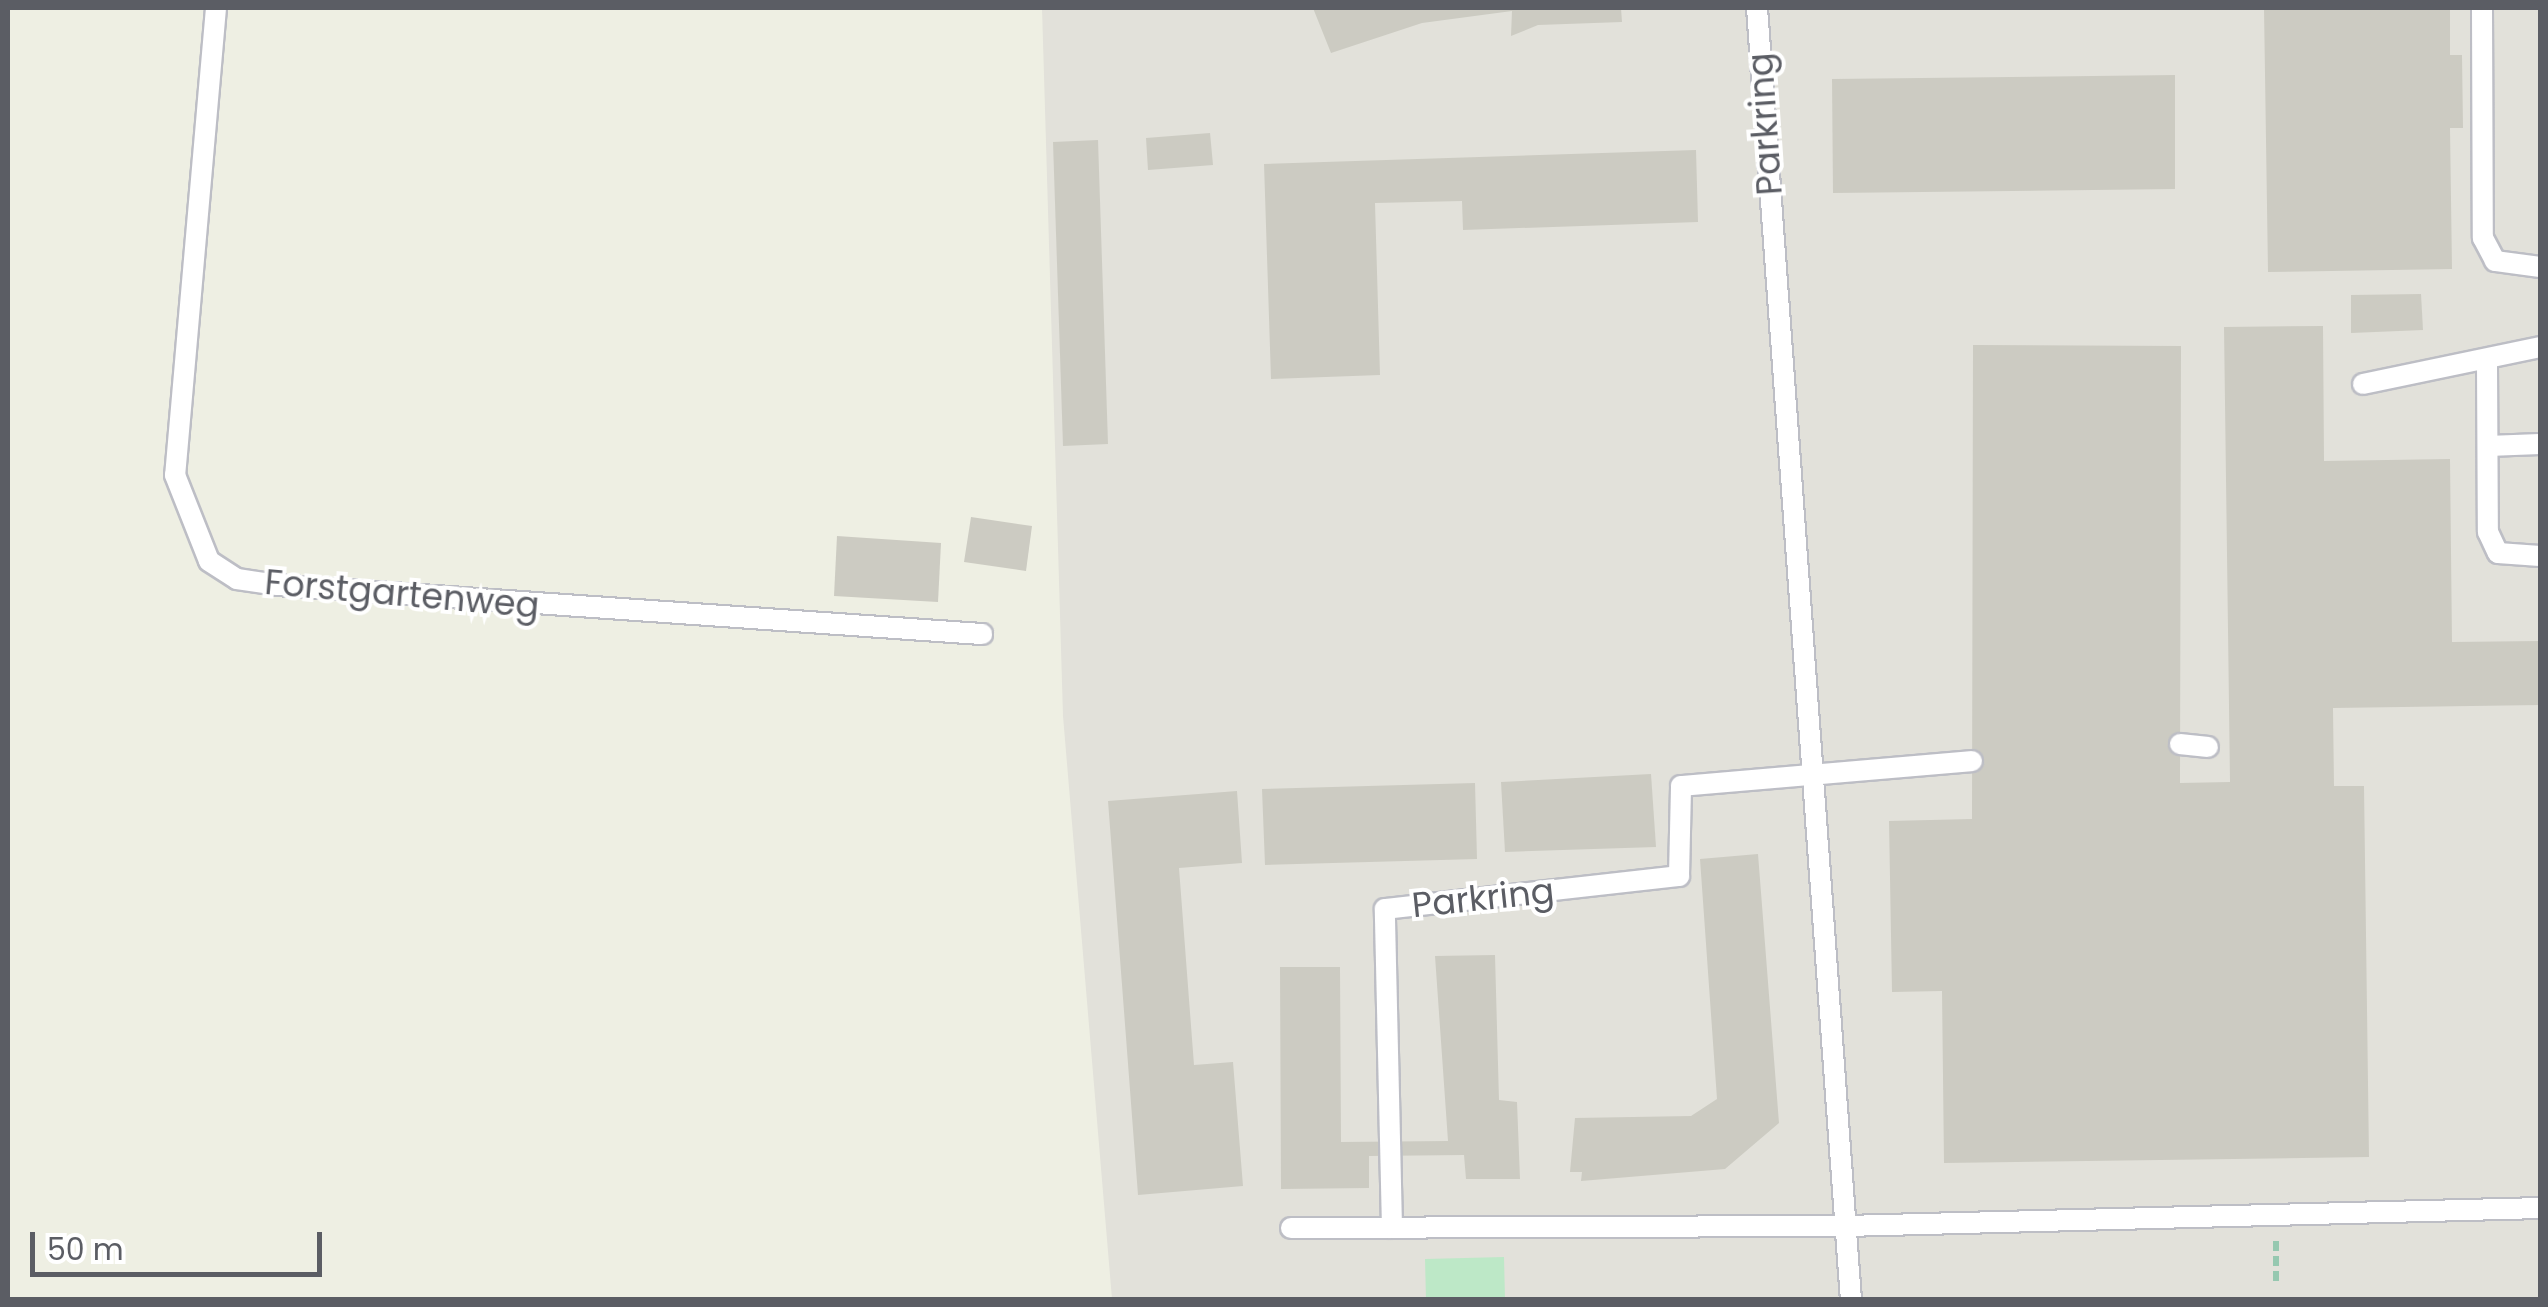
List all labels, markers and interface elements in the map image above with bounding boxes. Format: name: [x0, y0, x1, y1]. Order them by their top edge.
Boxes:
street label: Parkring: [1739, 51, 1791, 197]
street label: Forstgartenweg: [263, 561, 541, 627]
street label: Parkring: [1410, 870, 1556, 926]
scale bar: [35, 1212, 328, 1274]
text: 50 m: [47, 1228, 124, 1271]

